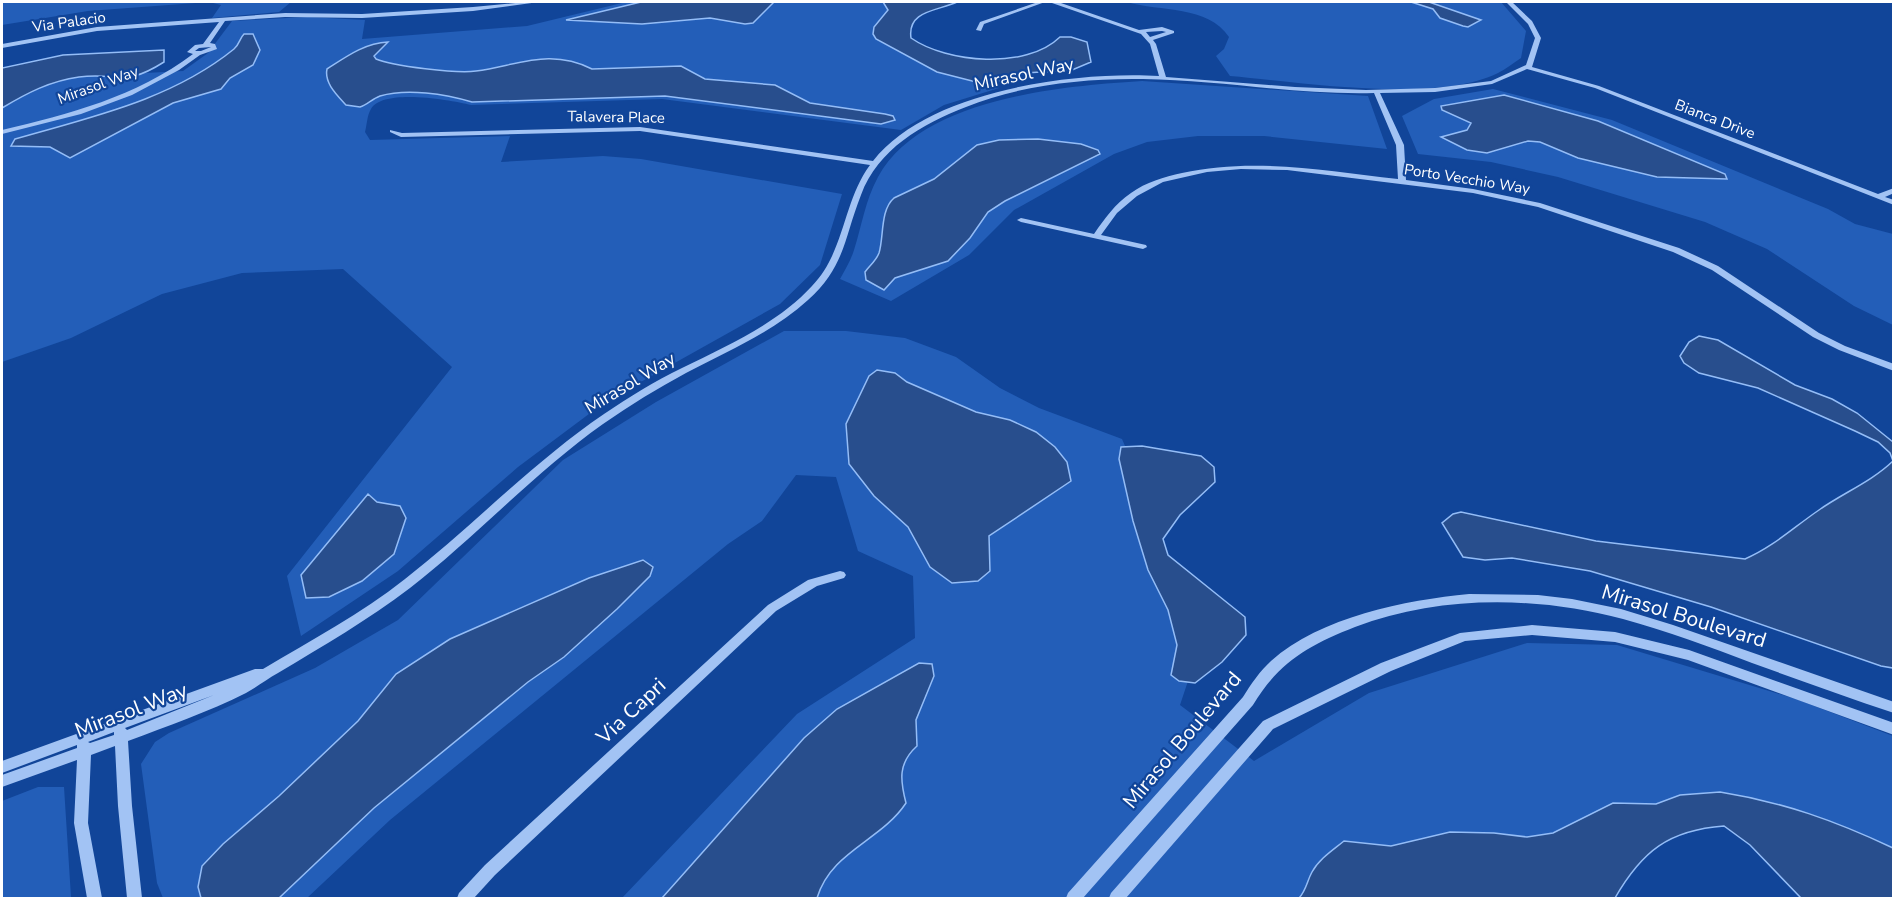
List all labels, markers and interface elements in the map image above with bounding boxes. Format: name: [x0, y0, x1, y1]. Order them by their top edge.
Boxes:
street label: Via Palacio: [30, 7, 107, 37]
street label: Mirasol Way: [972, 52, 1077, 96]
street label: Mirasol Way: [55, 61, 141, 109]
street label: Bianca Drive: [1672, 95, 1758, 143]
street label: Talavera Place: [567, 106, 665, 128]
street label: Porto Vecchio Way: [1403, 159, 1532, 199]
street label: Mirasol Way: [580, 346, 680, 419]
street label: Mirasol Boulevard: [1598, 578, 1770, 654]
street label: Mirasol Boulevard: [1116, 666, 1248, 814]
street label: Via Capri: [589, 672, 672, 751]
street label: Mirasol Way: [71, 676, 192, 744]

